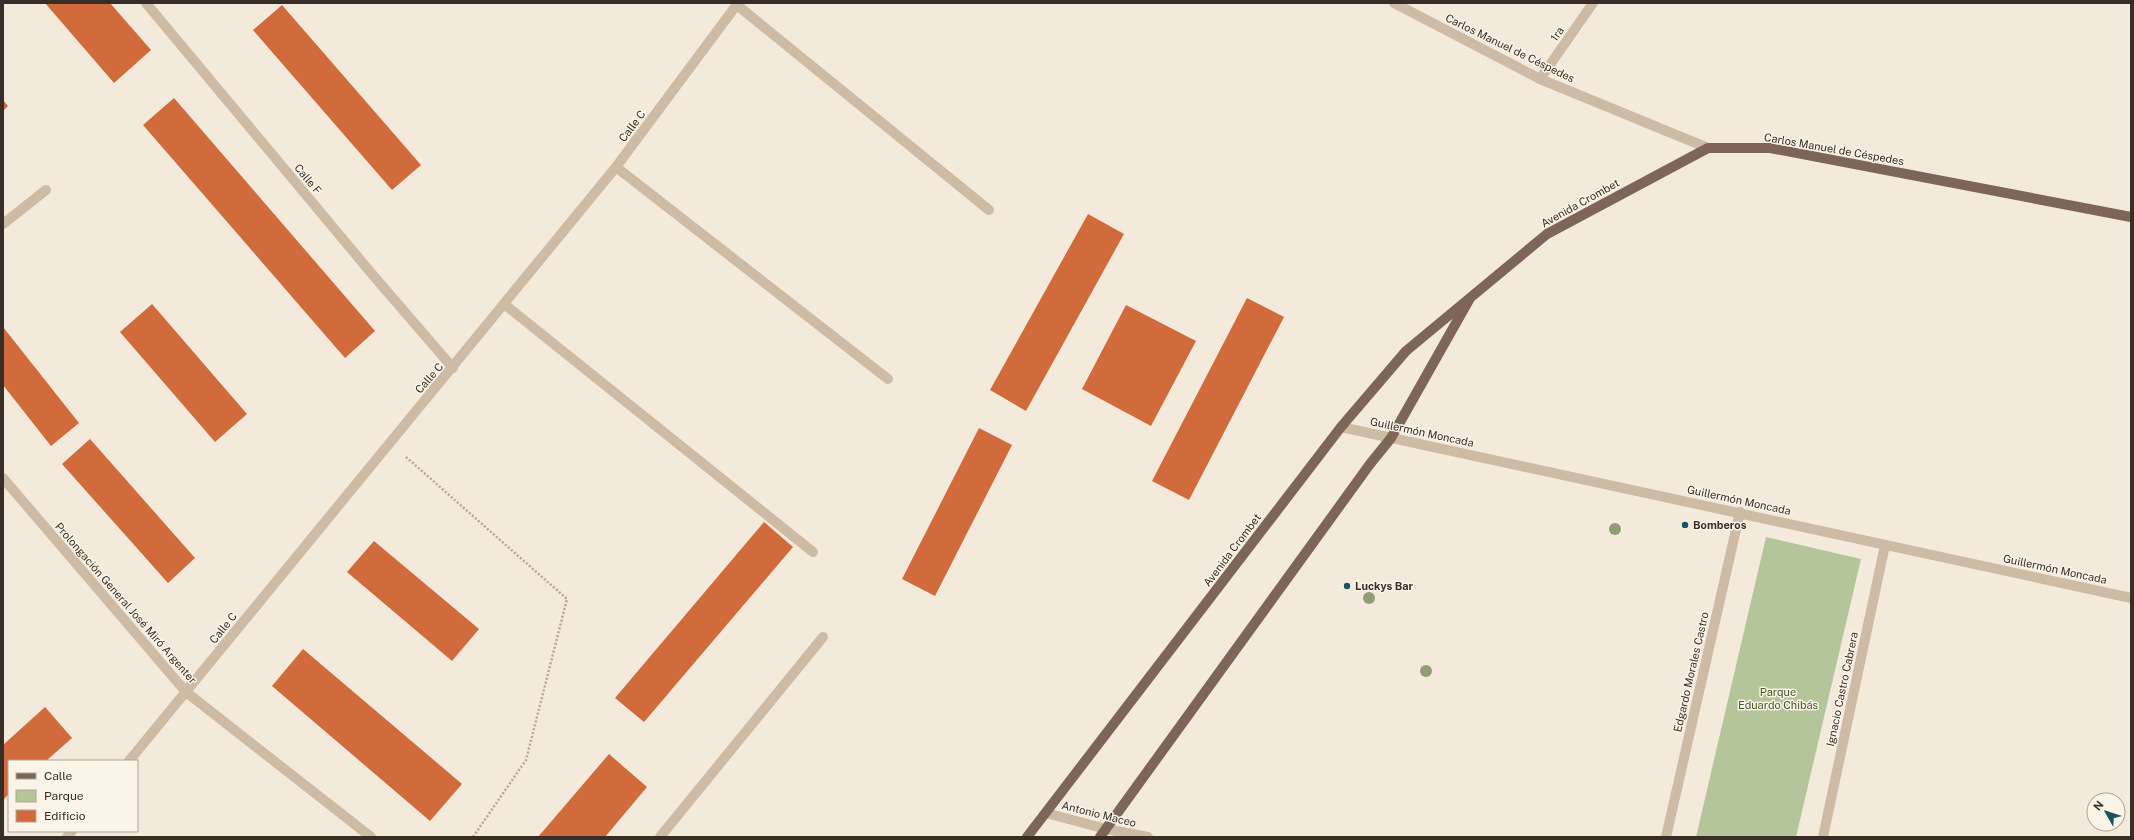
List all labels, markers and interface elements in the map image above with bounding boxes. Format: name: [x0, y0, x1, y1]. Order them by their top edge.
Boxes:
street label: Carlos Manuel de Céspedes: [1444, 12, 1577, 85]
street label: 1ra: [1548, 25, 1566, 43]
street label: Calle C: [616, 108, 648, 144]
street label: Carlos Manuel de Céspedes: [1763, 131, 1905, 167]
street label: Calle F: [292, 162, 324, 196]
street label: Avenida Crombet: [1539, 177, 1621, 229]
street label: Calle C: [413, 360, 445, 396]
street label: Guillermón Moncada: [1369, 415, 1475, 449]
street label: Guillermón Moncada: [1686, 483, 1792, 517]
street label: Avenida Crombet: [1201, 511, 1263, 589]
place label: Bomberos: [1693, 519, 1747, 531]
street label: Prolongación General José Miró Argenter: [53, 520, 199, 686]
marker: Bomberos: [1680, 520, 1690, 530]
street label: Guillermón Moncada: [2002, 552, 2108, 586]
place label: Luckys Bar: [1355, 580, 1414, 592]
marker: Luckys Bar: [1342, 581, 1352, 591]
street label: Calle C: [207, 610, 239, 646]
street label: Edgardo Morales Castro: [1671, 611, 1711, 733]
street label: Ignacio Castro Cabrera: [1824, 631, 1860, 747]
park label: Parque Eduardo Chibás: [1738, 686, 1819, 711]
legend: [8, 760, 138, 832]
text: Calle: [44, 769, 73, 783]
text: Parque: [44, 789, 84, 803]
north arrow: [2086, 792, 2126, 832]
street label: Antonio Maceo: [1061, 799, 1137, 829]
text: N: [2091, 799, 2106, 813]
text: Edificio: [44, 809, 86, 823]

